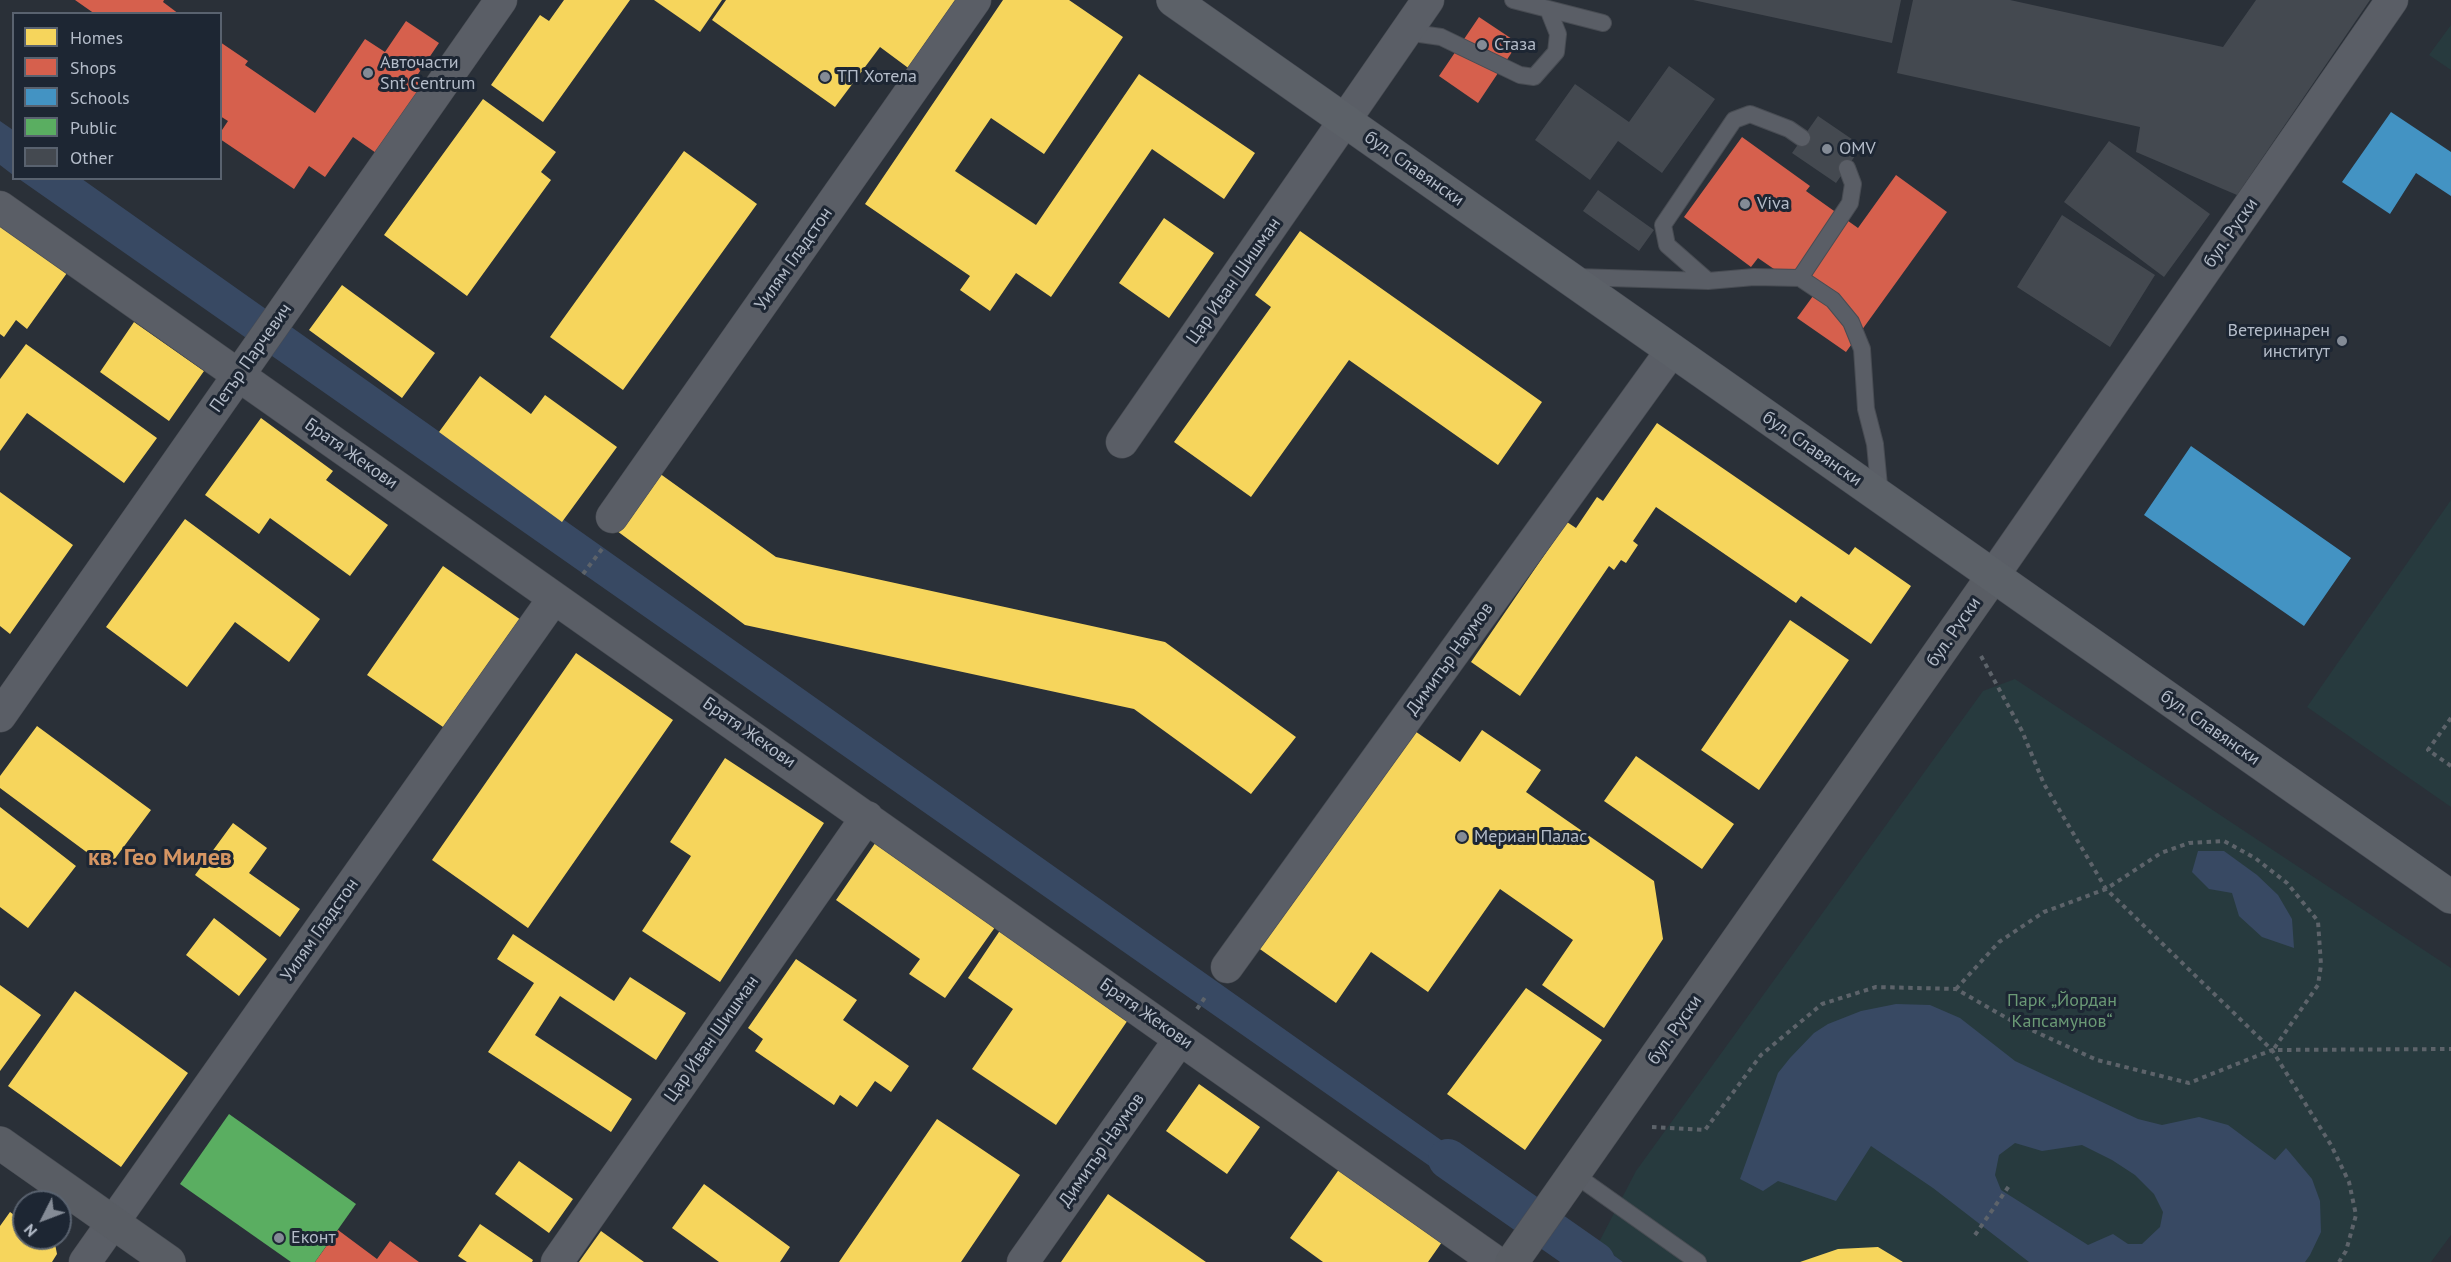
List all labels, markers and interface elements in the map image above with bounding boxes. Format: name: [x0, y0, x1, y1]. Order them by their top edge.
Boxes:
legend: [12, 12, 222, 180]
text: Homes: [70, 26, 123, 49]
place label: Стаза: [1494, 34, 1536, 56]
marker: Стаза: [1475, 38, 1489, 52]
place label: Авточасти Snt Centrum: [380, 52, 475, 94]
text: Shops: [70, 56, 116, 79]
marker: Авточасти Snt Centrum: [361, 66, 375, 80]
place label: ТП Хотела: [837, 66, 917, 88]
marker: ТП Хотела: [818, 70, 832, 84]
text: Schools: [70, 86, 130, 109]
text: Public: [70, 116, 117, 139]
street label: бул. Славянски: [1360, 127, 1468, 211]
place label: OMV: [1839, 138, 1876, 160]
marker: OMV: [1820, 142, 1834, 156]
text: Other: [70, 146, 114, 169]
place label: Viva: [1757, 193, 1790, 215]
street label: бул. Руски: [2199, 194, 2263, 272]
marker: Viva: [1738, 197, 1752, 211]
street label: Уилям Гладстон: [751, 203, 837, 315]
street label: Цар Иван Шишман: [1182, 214, 1286, 348]
street label: Петър Парчевич: [205, 299, 297, 417]
place label: Ветеринарен институт: [2228, 320, 2330, 362]
marker: Ветеринарен институт: [2335, 334, 2349, 348]
street label: бул. Славянски: [1758, 407, 1866, 491]
street label: Братя Жекови: [300, 414, 402, 494]
street label: бул. Руски: [1922, 593, 1986, 671]
street label: Димитър Наумов: [1402, 598, 1498, 720]
street label: бул. Славянски: [2156, 686, 2264, 770]
street label: Братя Жекови: [698, 693, 800, 773]
place label: Мериан Палас: [1474, 826, 1587, 848]
marker: Мериан Палас: [1455, 830, 1469, 844]
district label: кв. Гео Милев: [88, 844, 232, 872]
street label: Уилям Гладстон: [277, 874, 363, 986]
street label: Цар Иван Шишман: [660, 972, 764, 1106]
street label: Братя Жекови: [1095, 974, 1197, 1054]
park label: Парк „Йордан Капсамунов“: [2007, 990, 2117, 1032]
street label: бул. Руски: [1643, 991, 1707, 1069]
street label: Димитър Наумов: [1055, 1089, 1149, 1211]
north arrow: [12, 1190, 72, 1250]
text: N: [19, 1220, 41, 1241]
place label: Еконт: [291, 1227, 336, 1249]
marker: Еконт: [272, 1231, 286, 1245]

